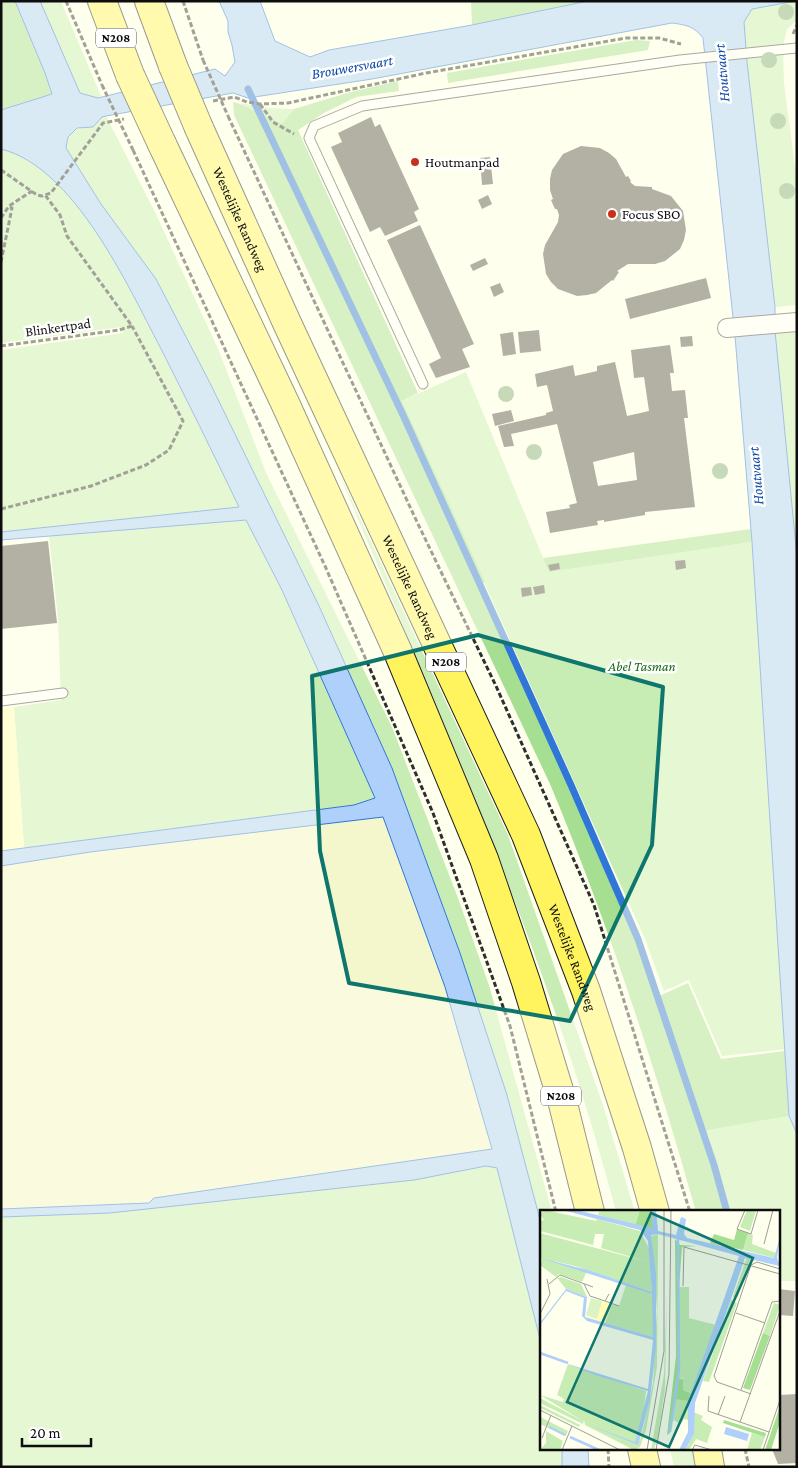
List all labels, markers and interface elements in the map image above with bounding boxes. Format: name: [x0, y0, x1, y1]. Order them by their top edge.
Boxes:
road number: N208: [96, 28, 136, 48]
water label: Houtvaart: [711, 43, 733, 103]
water label: Brouwersvaart: [310, 52, 394, 82]
place label: Houtmanpad: [425, 154, 500, 170]
marker: Houtmanpad: [409, 156, 421, 168]
street label: Westelijke Randweg: [210, 164, 271, 274]
place label: Focus SBO: [622, 206, 680, 222]
marker: Focus SBO: [606, 208, 618, 220]
street label: Blinkertpad: [24, 314, 92, 340]
water label: Houtvaart: [745, 446, 767, 506]
street label: Westelijke Randweg: [379, 532, 441, 642]
road number: N208: [426, 652, 466, 672]
park label: Abel Tasman: [607, 658, 676, 674]
street label: Westelijke Randweg: [545, 902, 600, 1013]
road number: N208: [541, 1086, 581, 1106]
inset map: [540, 1210, 780, 1450]
scale bar: [22, 1416, 91, 1448]
text: 20 m: [30, 1425, 61, 1441]

